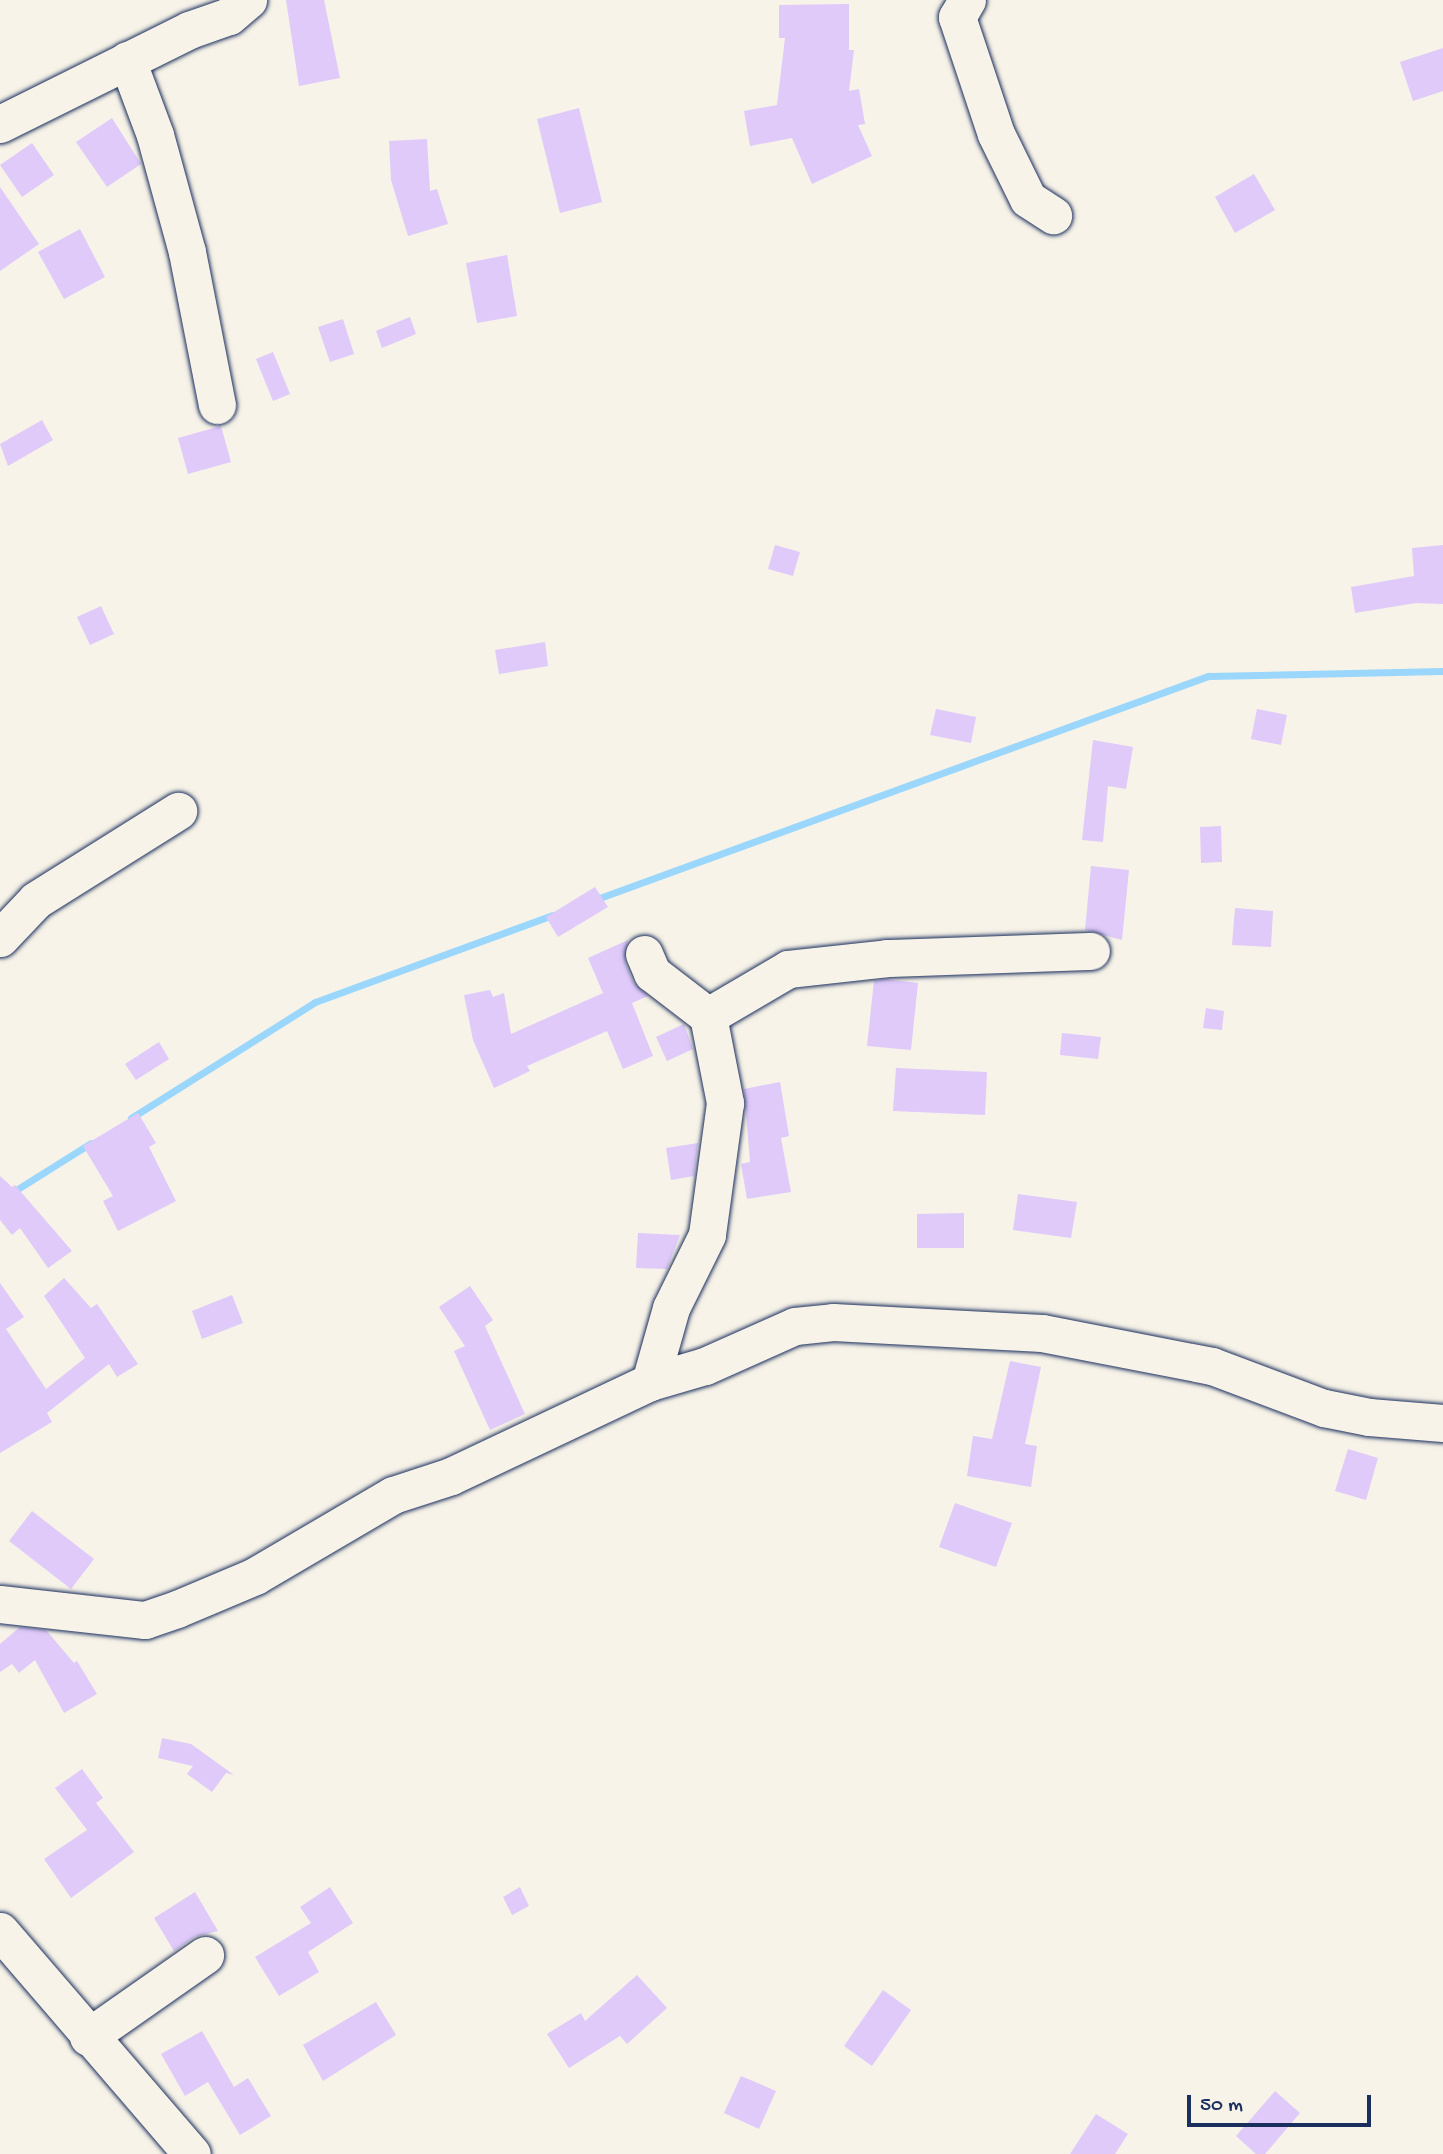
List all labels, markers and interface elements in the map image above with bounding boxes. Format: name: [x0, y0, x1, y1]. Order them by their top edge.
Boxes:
scale bar: [1191, 2080, 1375, 2124]
text: 50 m: [1200, 2094, 1243, 2119]

